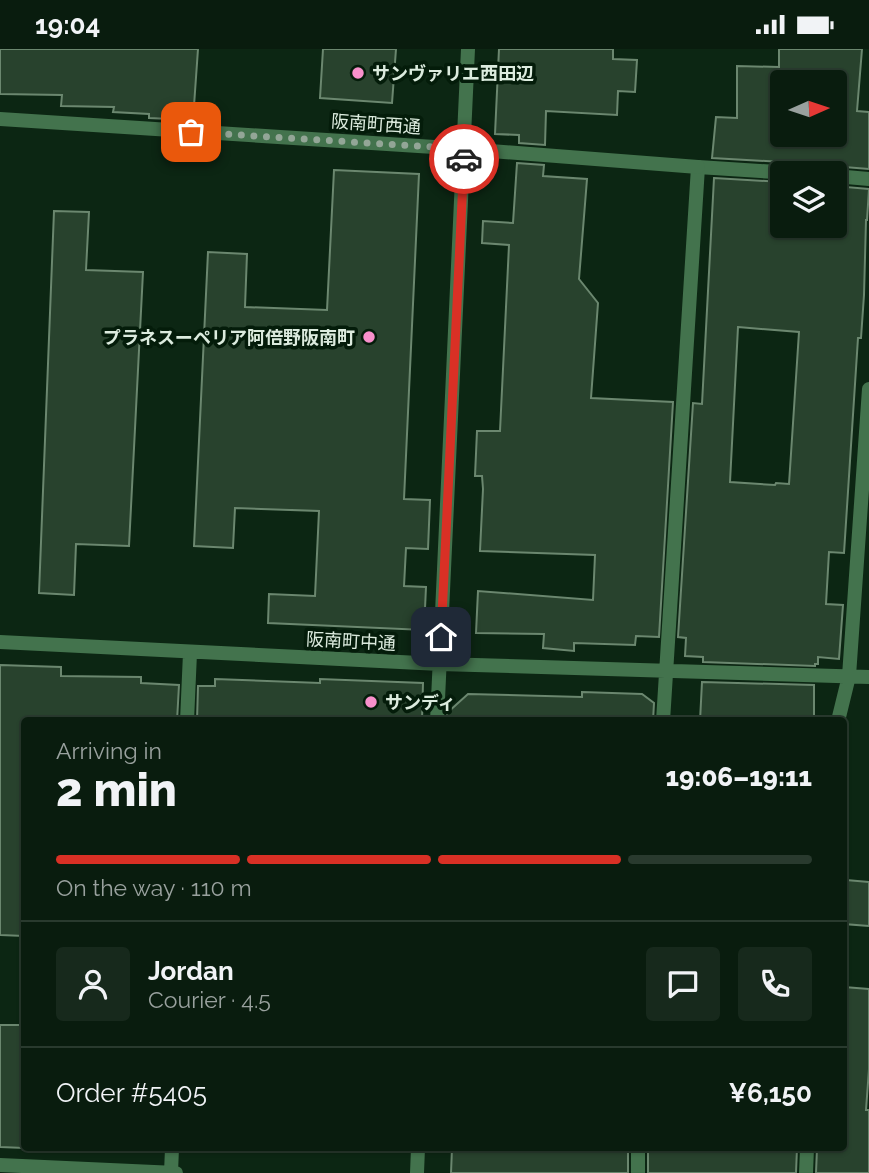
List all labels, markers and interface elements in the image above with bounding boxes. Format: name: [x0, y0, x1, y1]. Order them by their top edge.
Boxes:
text: 19:04: [35, 10, 100, 40]
place label: サンヴァリエ西田辺: [372, 63, 534, 84]
marker: サンヴァリエ西田辺: [350, 65, 366, 81]
north arrow: [770, 70, 847, 147]
map controls: [770, 70, 847, 238]
pin: [161, 102, 221, 162]
street label: 阪南町西通: [330, 110, 422, 138]
icon: bag: [172, 113, 210, 151]
courier: [429, 124, 499, 194]
icon: car: [445, 140, 483, 178]
button: layers: [770, 161, 847, 238]
place label: プラネスーペリア阿倍野阪南町: [103, 327, 355, 348]
marker: プラネスーペリア阿倍野阪南町: [361, 329, 377, 345]
pin: [411, 607, 471, 667]
icon: home: [422, 618, 460, 656]
street label: 阪南町中通: [306, 628, 396, 654]
place label: サンディ: [385, 692, 456, 713]
marker: サンディ: [363, 694, 379, 710]
text: Arriving in: [56, 737, 162, 764]
text: 19:06–19:11: [665, 762, 812, 792]
text: 2 min: [56, 763, 177, 817]
text: On the way · 110 m: [56, 874, 252, 901]
button: person: [56, 947, 130, 1021]
button: chat: [646, 947, 720, 1021]
button: phone: [738, 947, 812, 1021]
text: Jordan: [148, 956, 234, 986]
text: Courier · 4.5: [148, 986, 271, 1013]
text: Order #5405: [56, 1078, 207, 1108]
text: ¥6,150: [728, 1078, 812, 1108]

